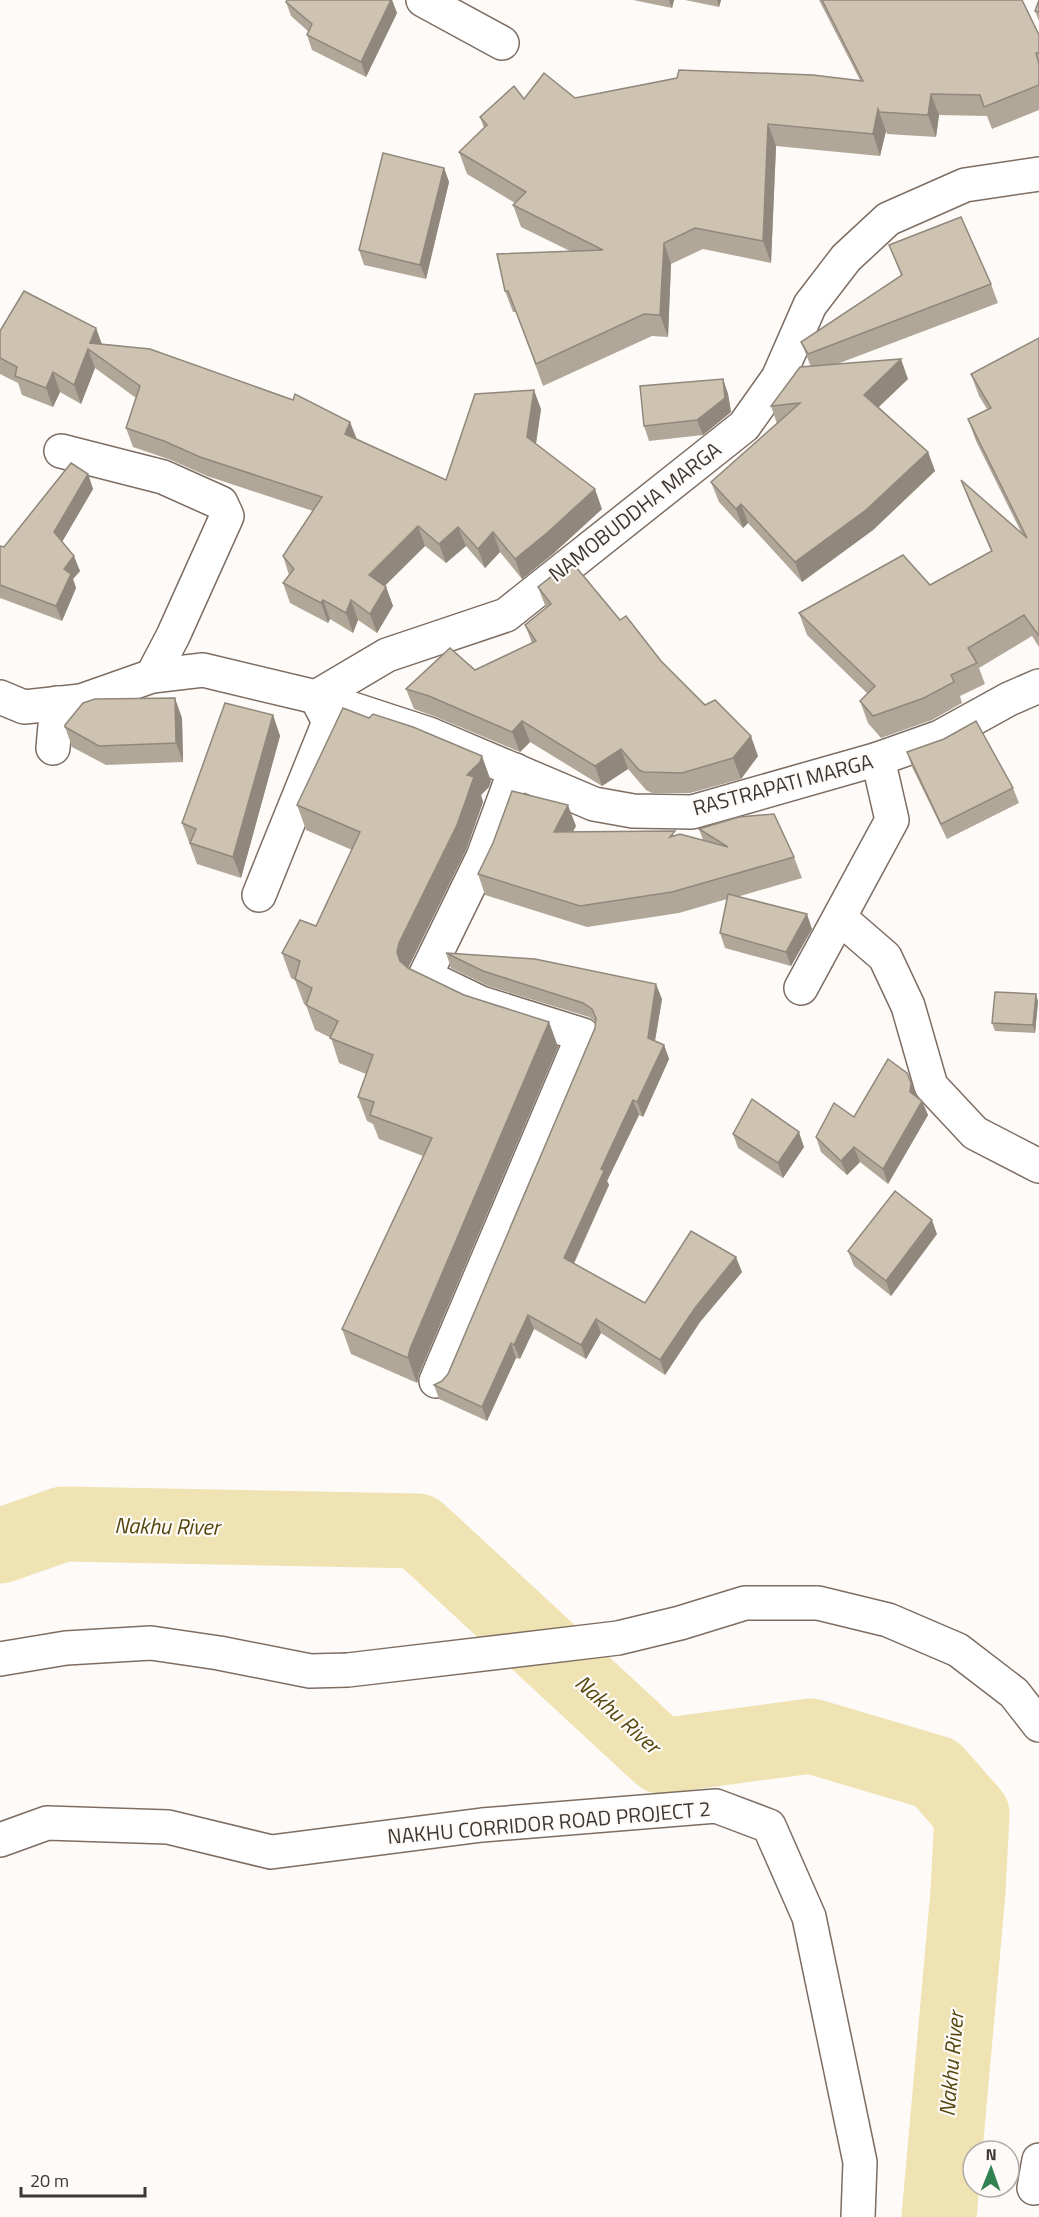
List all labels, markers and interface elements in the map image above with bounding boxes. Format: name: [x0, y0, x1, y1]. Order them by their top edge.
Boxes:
street label: NAMOBUDDHA MARGA: [541, 433, 728, 589]
street label: RASTRAPATI MARGA: [689, 744, 877, 824]
water label: Nakhu River: [114, 1508, 223, 1544]
water label: Nakhu River: [568, 1666, 671, 1764]
street label: NAKHU CORRIDOR ROAD PROJECT 2: [386, 1792, 712, 1852]
water label: Nakhu River: [929, 2007, 973, 2118]
north arrow: [961, 2139, 1021, 2199]
text: N: [986, 2142, 997, 2166]
scale bar: [21, 2160, 146, 2198]
text: 20 m: [30, 2167, 69, 2194]

